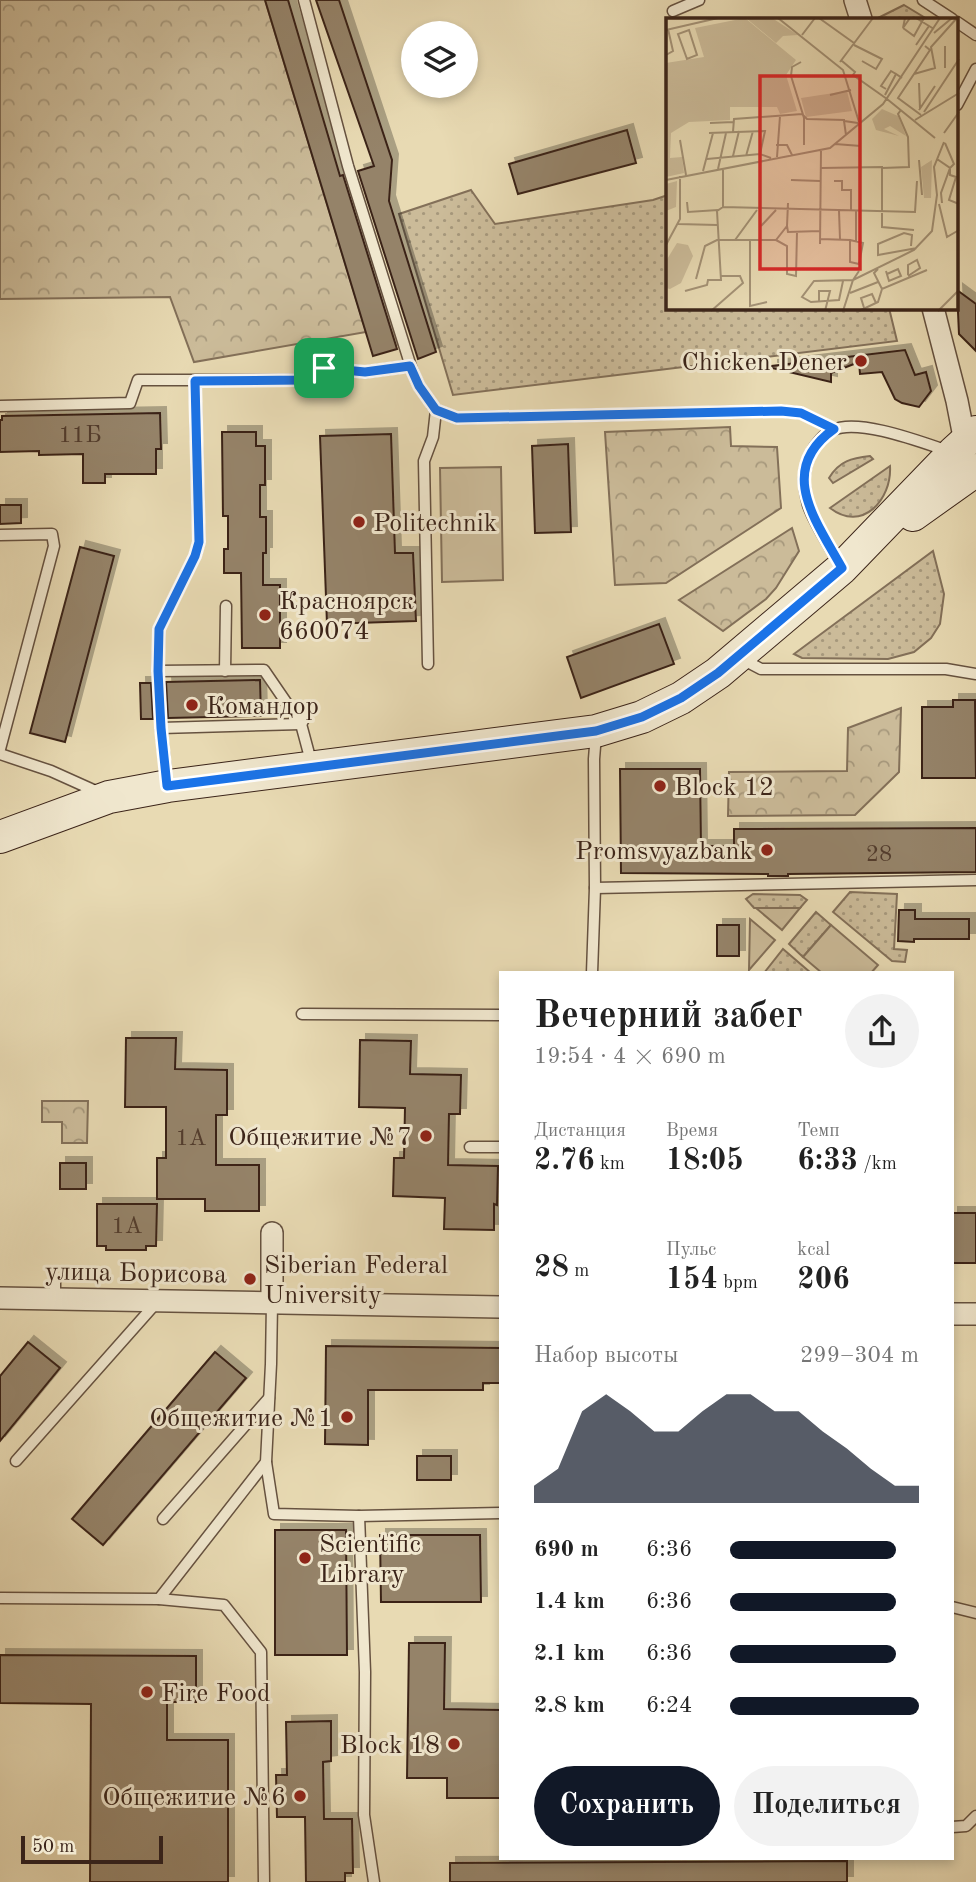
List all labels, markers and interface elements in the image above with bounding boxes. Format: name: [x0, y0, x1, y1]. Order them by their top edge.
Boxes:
inset map: [666, 18, 958, 310]
map controls: [401, 21, 478, 98]
button: layers: [401, 21, 478, 98]
pin: [294, 338, 354, 398]
icon: arrive: [305, 349, 343, 387]
place label: Chicken Dener: [681, 350, 847, 376]
marker: Chicken Dener: [853, 353, 869, 369]
house number: 11Б: [59, 424, 101, 447]
place label: Politechnik: [373, 511, 497, 537]
marker: Politechnik: [351, 514, 367, 530]
place label: Красноярск 660074: [279, 589, 414, 645]
marker: Красноярск 660074: [257, 607, 273, 623]
place label: Командор: [206, 694, 319, 720]
marker: Командор: [184, 697, 200, 713]
place label: Block 12: [674, 775, 774, 801]
marker: Block 12: [652, 778, 668, 794]
place label: Promsvyazbank: [575, 839, 753, 865]
marker: Promsvyazbank: [759, 842, 775, 858]
house number: 28: [866, 843, 892, 866]
button: share: [845, 994, 919, 1068]
text: Вечерний забег: [534, 998, 803, 1036]
text: 19:54 · 4 × 690 m: [534, 1045, 726, 1068]
text: Дистанция: [534, 1122, 626, 1141]
text: Время: [666, 1122, 718, 1141]
text: Темп: [797, 1122, 840, 1141]
place label: Общежитие №7: [228, 1125, 412, 1151]
house number: 1А: [176, 1127, 207, 1150]
marker: Общежитие №7: [418, 1128, 434, 1144]
text: 2.76: [534, 1146, 595, 1176]
text: 18:05: [666, 1146, 744, 1176]
text: 6:33: [797, 1146, 858, 1176]
text: km: [595, 1155, 625, 1174]
text: /km: [858, 1155, 897, 1174]
house number: 1А: [112, 1215, 143, 1238]
text: Пульс: [666, 1241, 716, 1260]
text: kcal: [797, 1241, 830, 1260]
place label: Siberian Federal University: [264, 1253, 448, 1309]
text: 28: [534, 1253, 569, 1283]
street label: улица Борисова: [45, 1259, 227, 1289]
text: m: [569, 1262, 589, 1281]
text: 154: [666, 1265, 718, 1295]
text: 206: [797, 1265, 850, 1295]
marker: Siberian Federal University: [242, 1271, 258, 1287]
text: bpm: [718, 1274, 758, 1293]
text: Набор высоты: [534, 1344, 678, 1367]
text: 299–304 m: [800, 1344, 919, 1367]
place label: Общежитие №1: [149, 1406, 333, 1432]
marker: Общежитие №1: [339, 1409, 355, 1425]
place label: Scientific Library: [319, 1532, 421, 1588]
text: 690 m: [534, 1538, 599, 1561]
text: 6:36: [646, 1538, 692, 1561]
marker: Scientific Library: [297, 1550, 313, 1566]
text: 1.4 km: [534, 1590, 605, 1613]
text: 6:36: [646, 1590, 692, 1613]
text: 2.1 km: [534, 1642, 605, 1665]
text: 6:36: [646, 1642, 692, 1665]
place label: Fire Food: [161, 1681, 271, 1707]
marker: Fire Food: [139, 1684, 155, 1700]
text: 2.8 km: [534, 1694, 605, 1717]
text: 6:24: [646, 1694, 692, 1717]
place label: Block 18: [340, 1733, 440, 1759]
marker: Block 18: [446, 1736, 462, 1752]
button: Сохранить: [534, 1766, 720, 1846]
button: Поделиться: [734, 1766, 919, 1846]
place label: Общежитие №6: [102, 1785, 286, 1811]
marker: Общежитие №6: [292, 1788, 308, 1804]
scale bar: [21, 1833, 163, 1865]
text: 50 m: [32, 1838, 74, 1857]

